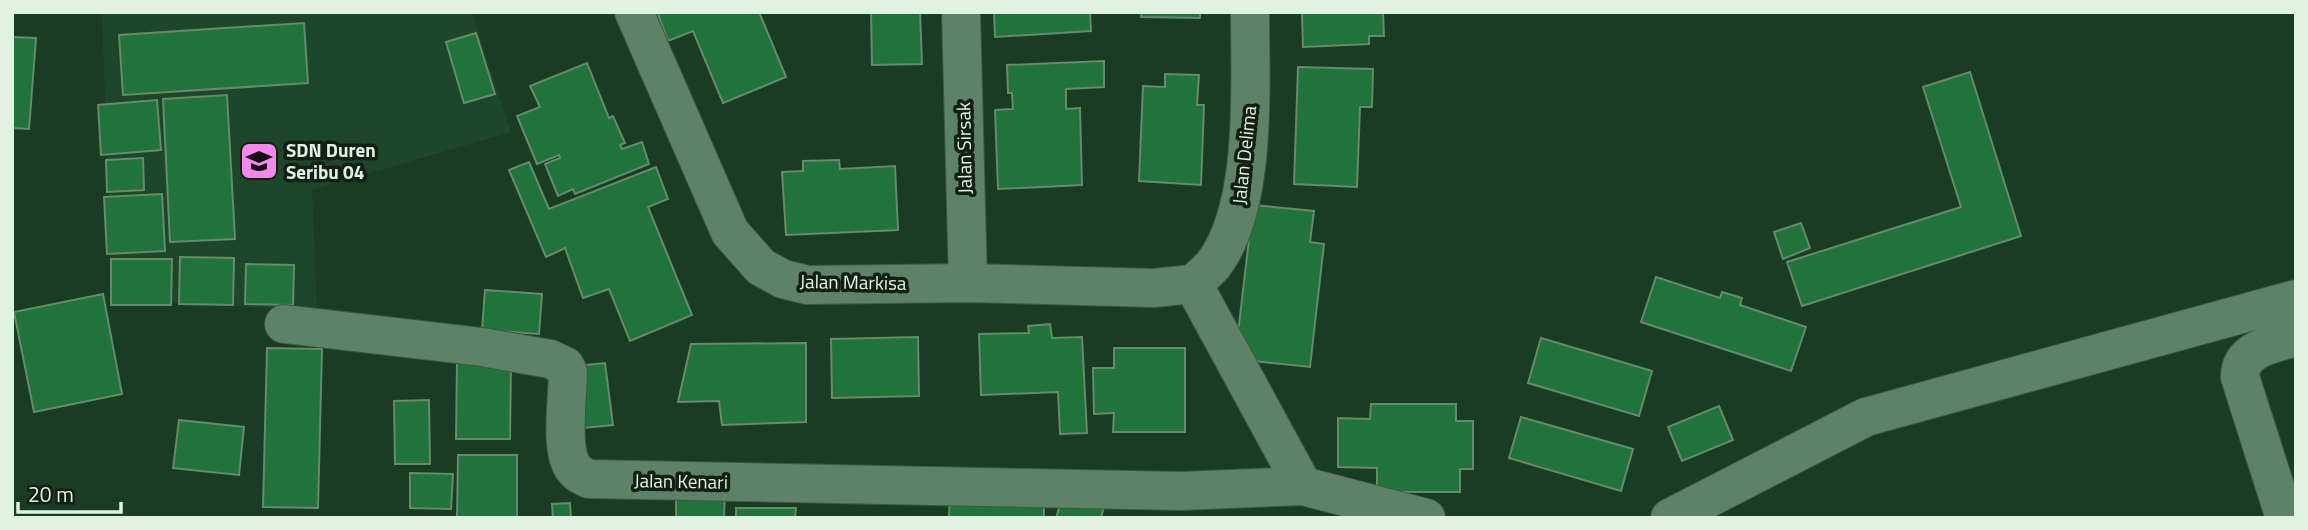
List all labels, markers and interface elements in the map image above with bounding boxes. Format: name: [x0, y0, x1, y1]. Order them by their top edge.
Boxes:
street label: Jalan Sirsak: [948, 102, 979, 194]
street label: Jalan Delima: [1224, 104, 1263, 206]
place label: SDN Duren Seribu 04: [286, 135, 376, 186]
school or university icon: SDN Duren Seribu 04: [238, 140, 280, 182]
street label: Jalan Markisa: [799, 266, 907, 297]
street label: Jalan Kenari: [634, 465, 728, 496]
scale bar: [18, 470, 121, 514]
text: 20 m: [28, 478, 74, 510]

